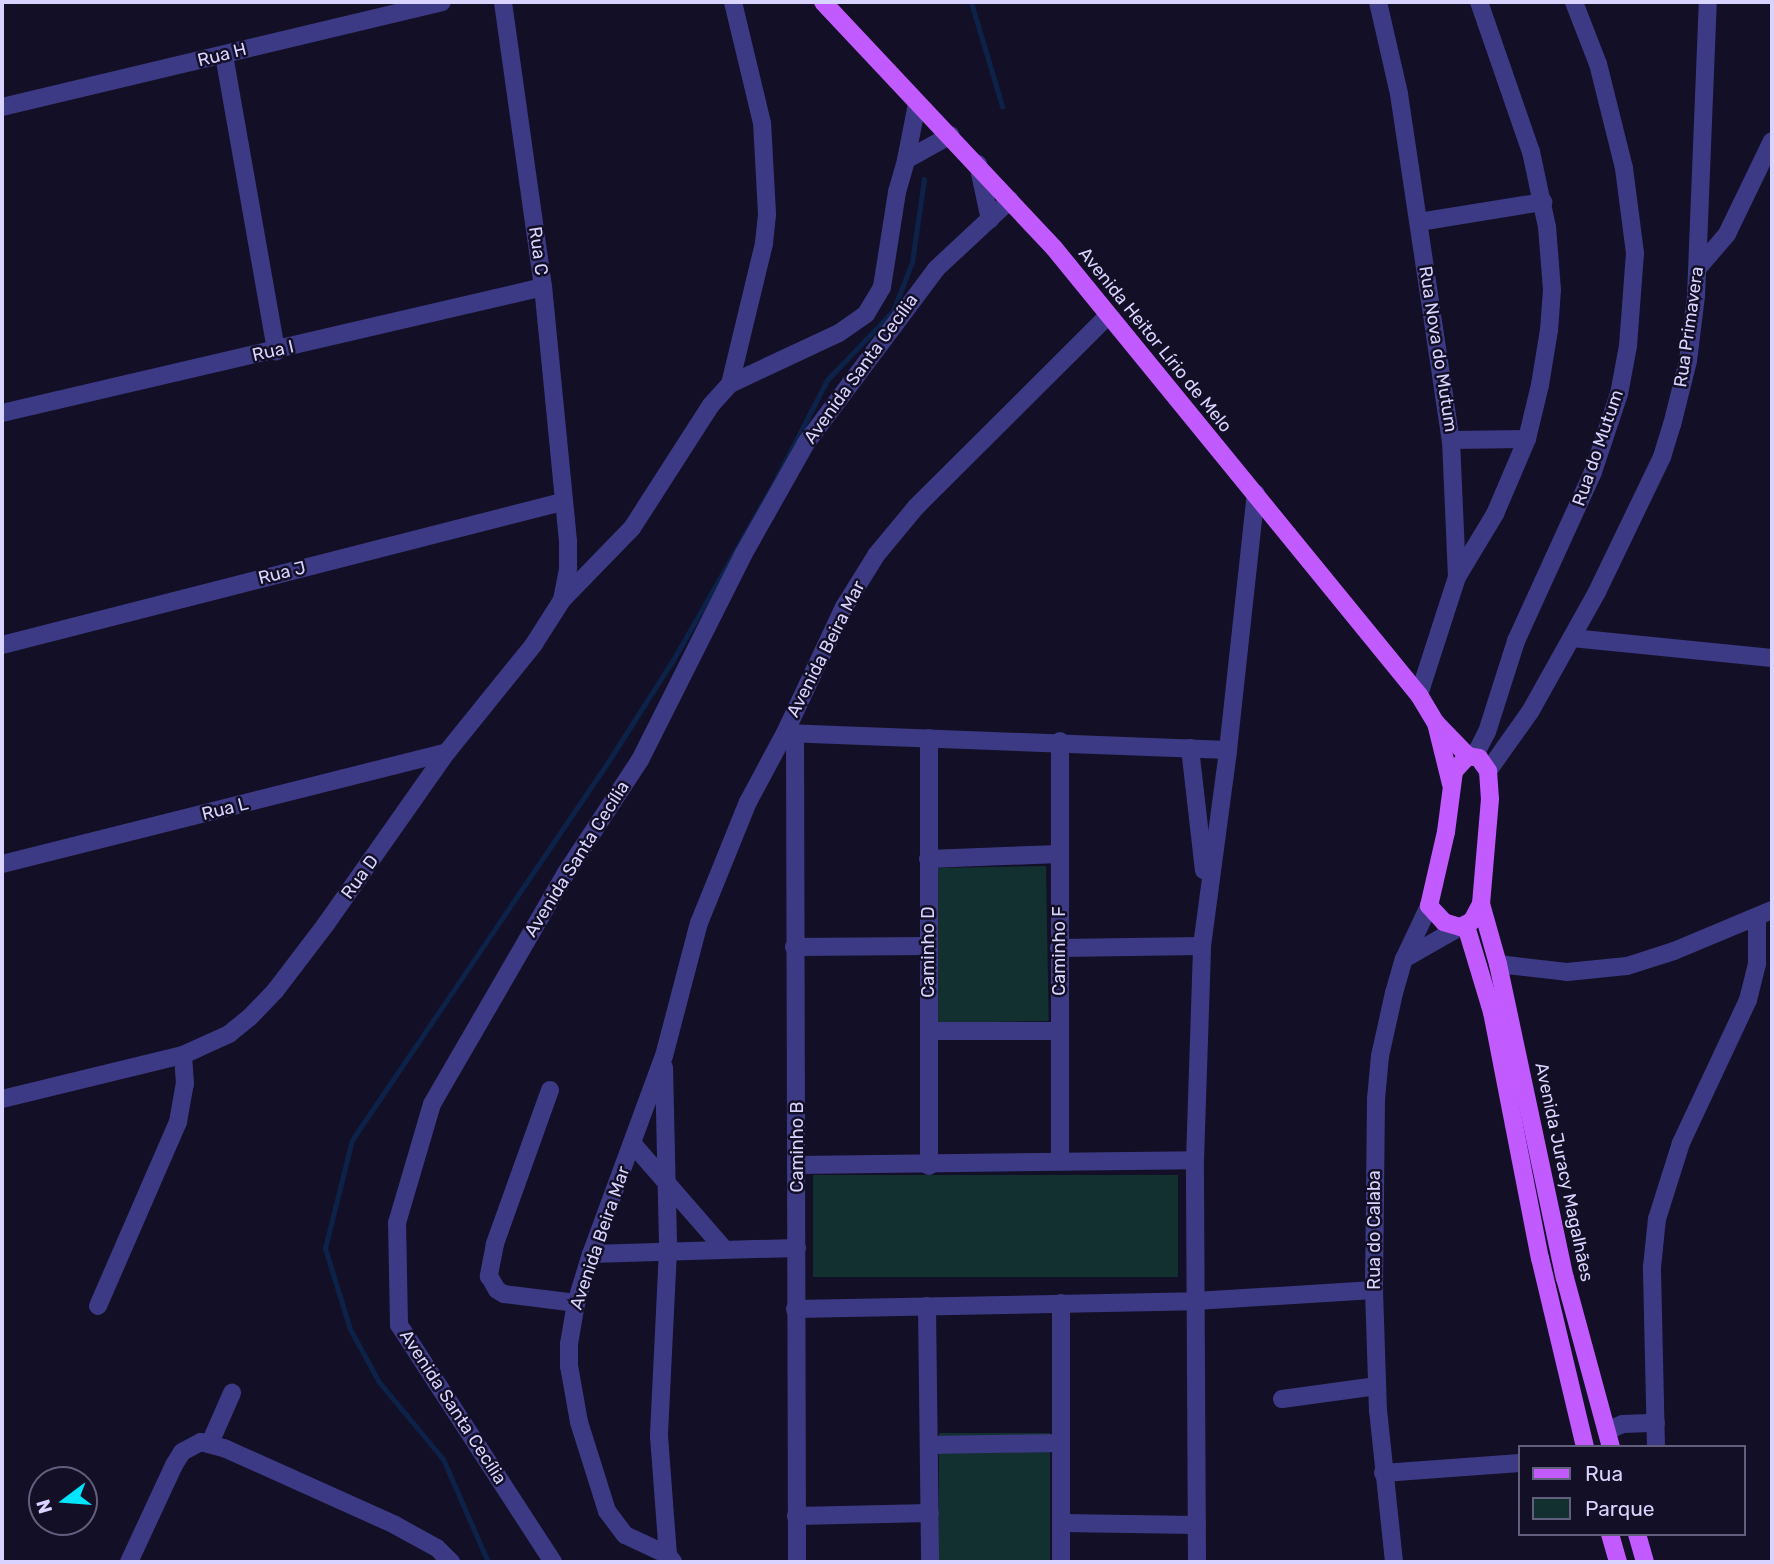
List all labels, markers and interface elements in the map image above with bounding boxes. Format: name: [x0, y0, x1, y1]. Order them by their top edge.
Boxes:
street label: Rua H: [195, 38, 249, 72]
street label: Rua C: [524, 225, 552, 277]
street label: Avenida Heitor Lírio de Melo: [1074, 243, 1236, 437]
street label: Rua Nova do Mutum: [1414, 264, 1462, 434]
street label: Rua Primavera: [1670, 265, 1708, 389]
street label: Avenida Santa Cecília: [799, 290, 923, 448]
street label: Rua I: [250, 336, 296, 366]
street label: Rua do Mutum: [1568, 387, 1628, 509]
street label: Rua J: [256, 557, 308, 589]
street label: Avenida Beira Mar: [782, 577, 870, 721]
street label: Avenida Santa Cecília: [520, 777, 634, 941]
street label: Rua L: [200, 793, 250, 825]
street label: Rua D: [337, 851, 383, 903]
street label: Caminho D: [917, 906, 939, 998]
street label: Caminho F: [1048, 906, 1070, 996]
street label: Avenida Juracy Magalhães: [1530, 1060, 1598, 1284]
street label: Caminho B: [786, 1102, 808, 1192]
street label: Avenida Beira Mar: [565, 1164, 635, 1312]
street label: Rua do Calaba: [1363, 1170, 1385, 1290]
street label: Avenida Santa Cecília: [395, 1326, 511, 1488]
legend: [1518, 1445, 1746, 1536]
text: Rua: [1585, 1461, 1623, 1486]
north arrow: [28, 1466, 98, 1536]
text: Parque: [1585, 1496, 1655, 1521]
text: N: [31, 1497, 57, 1516]

